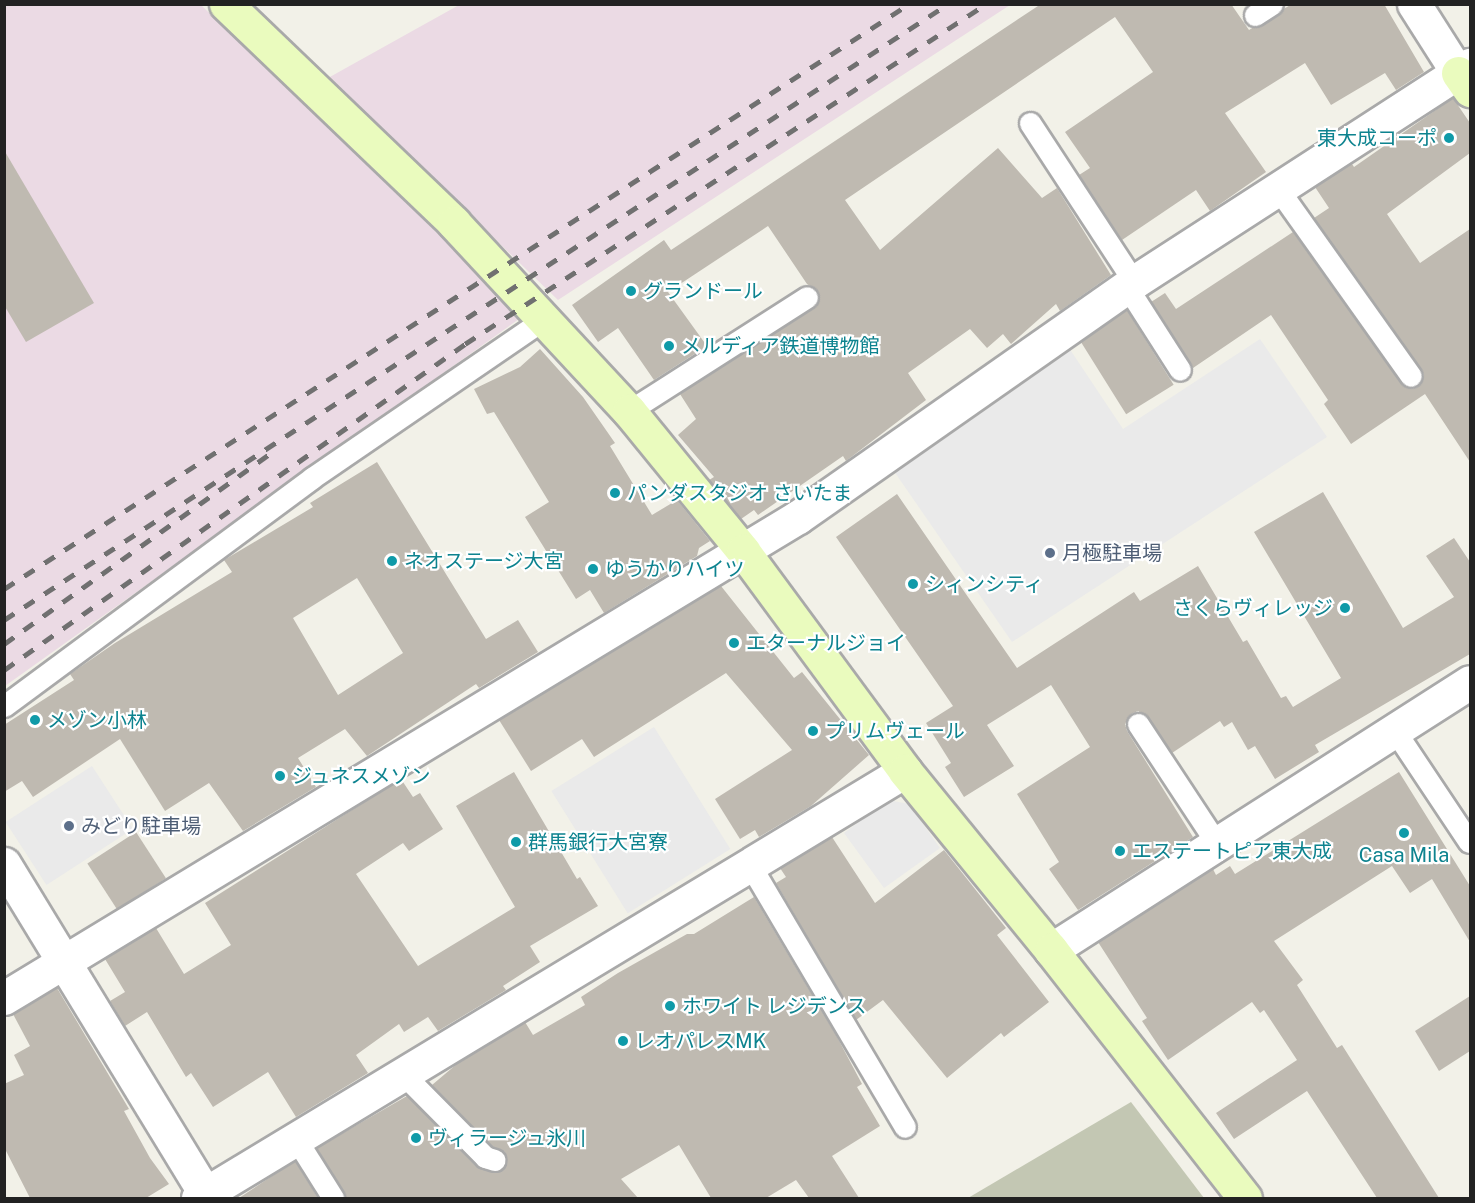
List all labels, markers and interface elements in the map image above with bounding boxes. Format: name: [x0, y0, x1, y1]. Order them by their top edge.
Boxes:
place label: 東大成コーポ: [1317, 126, 1437, 150]
marker: 東大成コーポ: [1442, 131, 1456, 145]
place label: グランドール: [643, 279, 763, 303]
marker: グランドール: [624, 284, 638, 298]
place label: メルディア鉄道博物館: [681, 334, 881, 358]
marker: メルディア鉄道博物館: [662, 339, 676, 353]
place label: パンダスタジオ さいたま: [627, 481, 852, 505]
marker: パンダスタジオ さいたま: [608, 486, 622, 500]
place label: 月極駐車場: [1062, 541, 1162, 565]
marker: 月極駐車場: [1043, 546, 1057, 560]
place label: ネオステージ大宮: [404, 549, 564, 573]
marker: ネオステージ大宮: [385, 554, 399, 568]
place label: ゆうかりハイツ: [605, 557, 745, 581]
marker: ゆうかりハイツ: [586, 562, 600, 576]
place label: シィンシティ: [925, 572, 1045, 596]
marker: シィンシティ: [906, 577, 920, 591]
place label: さくらヴィレッジ: [1173, 596, 1333, 620]
marker: さくらヴィレッジ: [1338, 601, 1352, 615]
place label: エターナルジョイ: [746, 631, 906, 655]
marker: エターナルジョイ: [727, 636, 741, 650]
place label: メゾン小林: [47, 708, 147, 732]
marker: メゾン小林: [28, 713, 42, 727]
place label: プリムヴェール: [825, 719, 965, 743]
marker: プリムヴェール: [806, 724, 820, 738]
place label: ジュネスメゾン: [292, 764, 432, 788]
marker: ジュネスメゾン: [273, 769, 287, 783]
place label: みどり駐車場: [81, 814, 201, 838]
marker: みどり駐車場: [62, 819, 76, 833]
marker: Casa Mila: [1397, 826, 1411, 840]
place label: 群馬銀行大宮寮: [528, 830, 668, 854]
marker: 群馬銀行大宮寮: [509, 835, 523, 849]
place label: エステートピア東大成: [1132, 839, 1332, 863]
place label: Casa Mila: [1359, 843, 1449, 867]
marker: エステートピア東大成: [1113, 844, 1127, 858]
place label: ホワイト レジデンス: [682, 994, 867, 1018]
marker: ホワイト レジデンス: [663, 999, 677, 1013]
place label: レオパレスMK: [635, 1029, 766, 1053]
marker: レオパレスMK: [616, 1034, 630, 1048]
place label: ヴィラージュ氷川: [428, 1126, 588, 1150]
marker: ヴィラージュ氷川: [409, 1131, 423, 1145]

